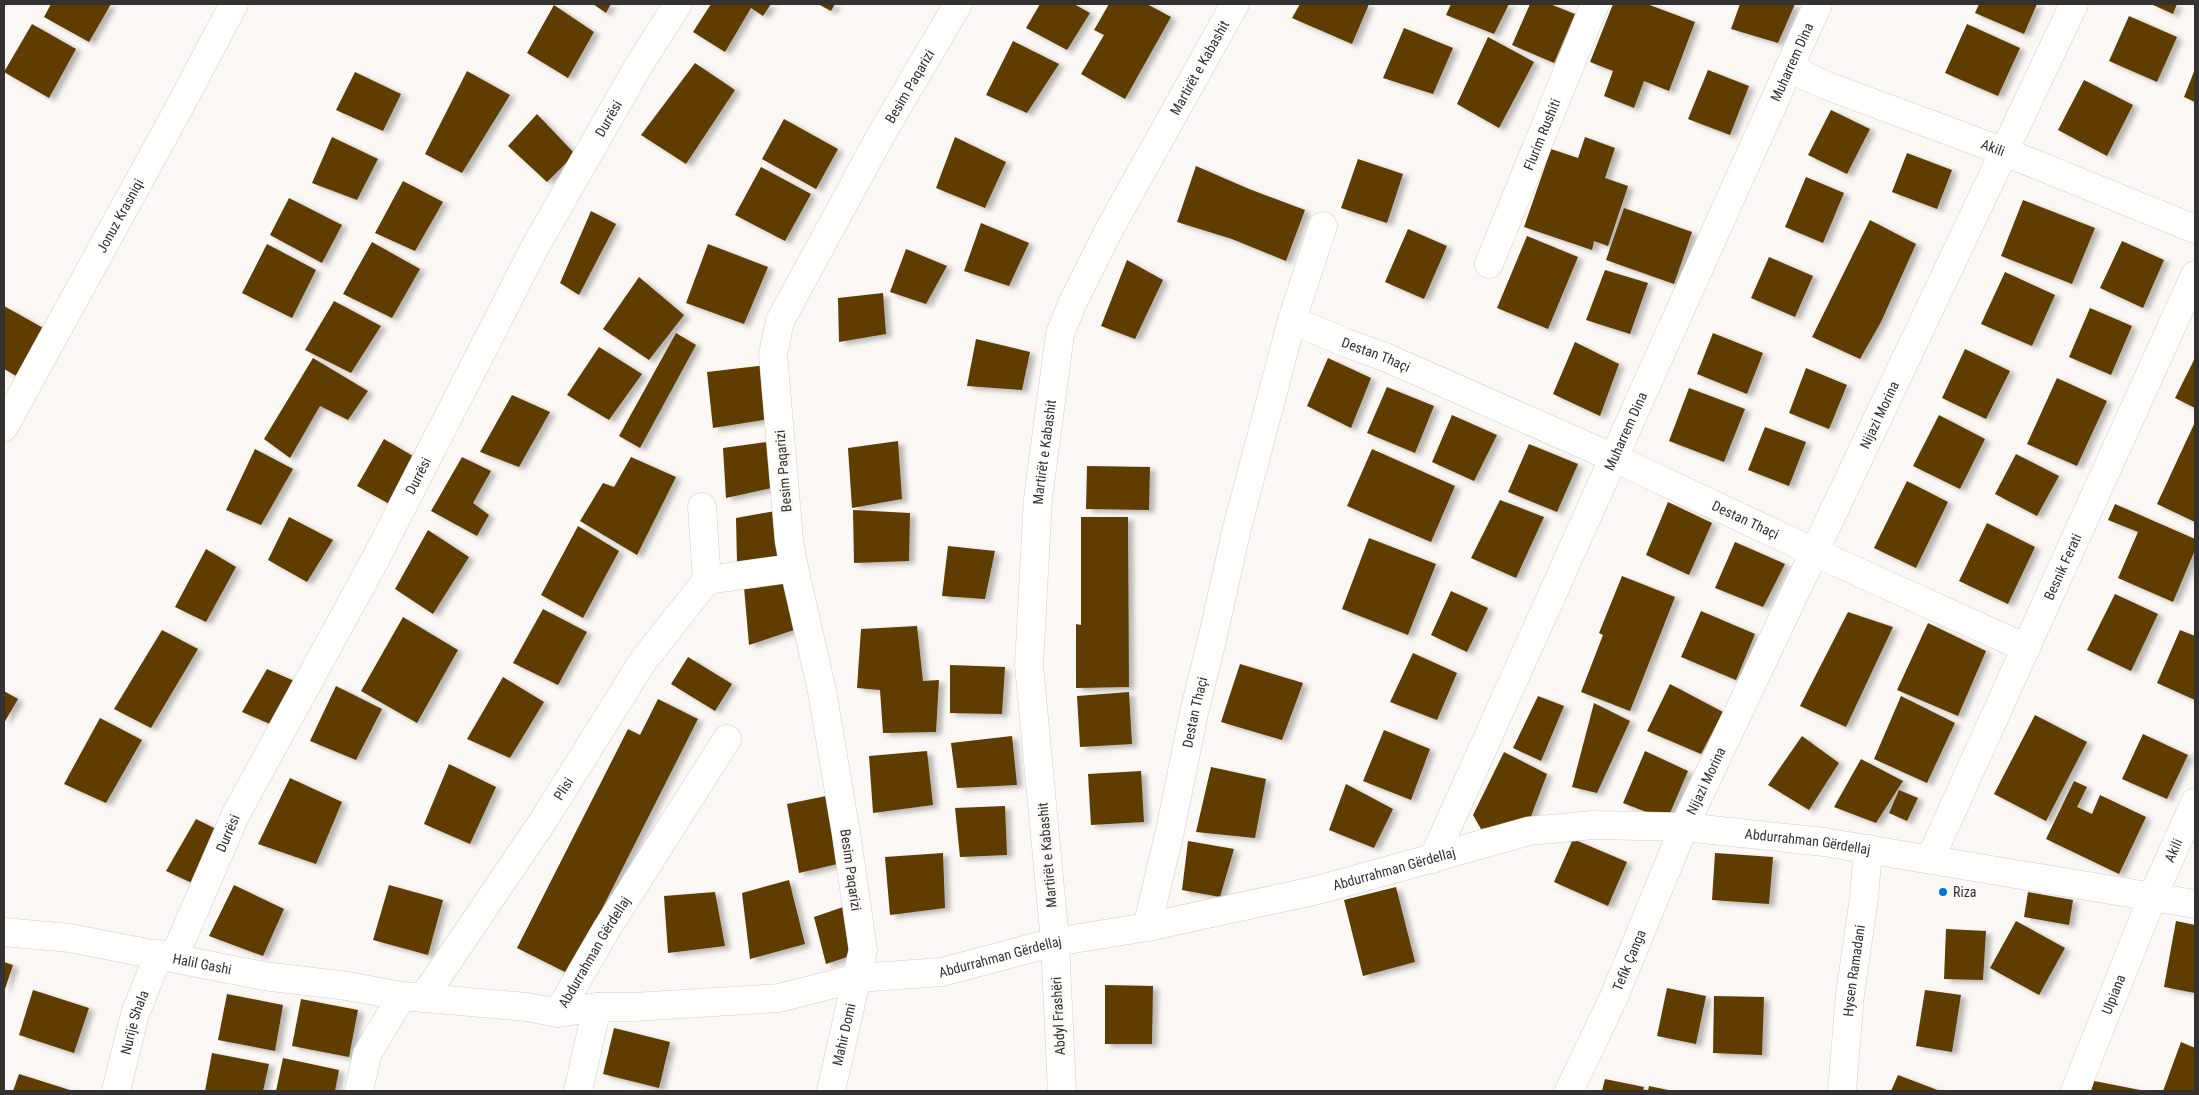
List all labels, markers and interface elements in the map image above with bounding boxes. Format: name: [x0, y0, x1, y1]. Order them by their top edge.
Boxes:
street label: Martirët e Kabashit: [1167, 18, 1232, 118]
street label: Muharrem Dina: [1767, 20, 1816, 104]
street label: Besim Paqarizi: [882, 47, 937, 126]
street label: Flurim Rushiti: [1520, 96, 1564, 173]
street label: Durrësi: [592, 97, 625, 139]
street label: Akili: [1979, 136, 2007, 159]
street label: Jonuz Krasniqi: [93, 176, 147, 255]
street label: Destan Thaçi: [1340, 334, 1413, 375]
street label: Nijazi Morina: [1856, 379, 1902, 451]
street label: Muharrem Dina: [1601, 390, 1650, 473]
street label: Martirët e Kabashit: [1030, 399, 1059, 505]
street label: Besim Paqarizi: [771, 429, 795, 513]
street label: Durrësi: [402, 455, 434, 497]
street label: Destan Thaçi: [1710, 497, 1782, 542]
street label: Besnik Ferati: [2041, 531, 2085, 602]
street label: Destan Thaçi: [1179, 675, 1211, 749]
street label: Nijazi Morina: [1683, 745, 1729, 817]
street label: Plisi: [550, 774, 576, 803]
street label: Martirët e Kabashit: [1034, 802, 1060, 908]
street label: Durrësi: [213, 812, 243, 854]
street label: Abdurrahman Gërdellaj: [1744, 826, 1872, 858]
street label: Besim Paqarizi: [837, 828, 865, 912]
street label: Akili: [2161, 836, 2186, 865]
street label: Abdurrahman Gërdellaj: [1331, 844, 1457, 893]
place label: Riza: [1953, 884, 1977, 900]
marker: Riza: [1937, 886, 1949, 898]
street label: Abdurrahman Gërdellaj: [555, 893, 633, 1010]
street label: Hysen Ramadani: [1840, 924, 1868, 1017]
street label: Tefik Çanga: [1609, 927, 1649, 993]
street label: Abdurrahman Gërdellaj: [937, 933, 1063, 981]
street label: Halil Gashi: [171, 950, 233, 977]
street label: Ulpiana: [2098, 972, 2129, 1017]
street label: Abdyl Frashëri: [1048, 976, 1068, 1056]
street label: Nurije Shala: [117, 988, 152, 1056]
street label: Mahir Domi: [829, 1002, 859, 1067]

